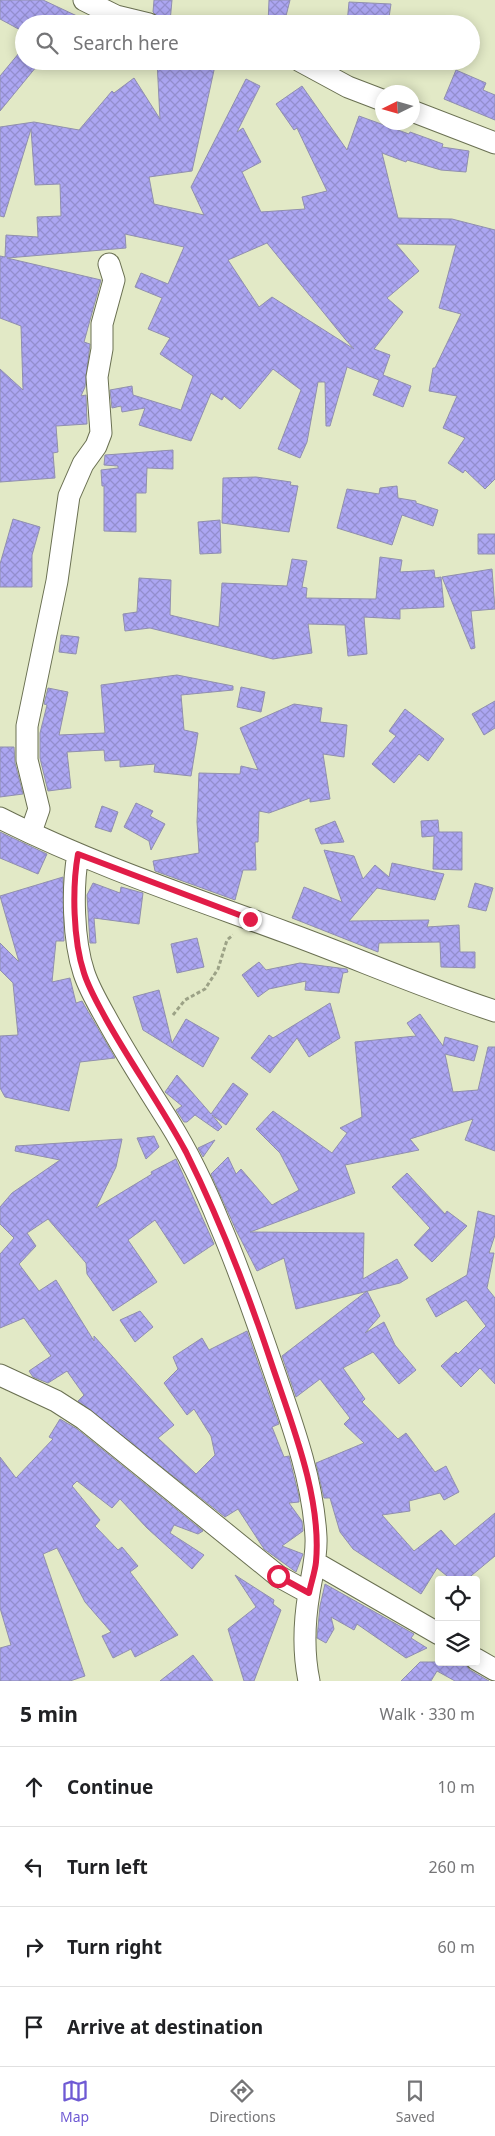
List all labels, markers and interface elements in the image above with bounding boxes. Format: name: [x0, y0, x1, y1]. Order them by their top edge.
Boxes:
search box: [15, 15, 480, 70]
icon: search: [33, 29, 61, 57]
text: Search here: [73, 30, 179, 56]
north arrow: [375, 85, 420, 130]
route end: [239, 908, 262, 931]
route start: [267, 1565, 290, 1588]
map controls: [435, 1576, 480, 1666]
button: locate: [435, 1576, 480, 1621]
button: layers: [435, 1621, 480, 1666]
text: 5 min: [20, 1700, 78, 1728]
text: Walk · 330 m: [380, 1703, 475, 1725]
icon: ahead: [20, 1773, 48, 1801]
text: Continue: [67, 1774, 153, 1800]
text: 10 m: [438, 1776, 475, 1798]
icon: left: [20, 1853, 48, 1881]
text: Turn left: [67, 1854, 148, 1880]
text: 260 m: [428, 1856, 475, 1878]
icon: right: [20, 1933, 48, 1961]
text: Turn right: [67, 1934, 162, 1960]
text: 60 m: [438, 1936, 475, 1958]
icon: arrive: [20, 2013, 48, 2041]
text: Arrive at destination: [67, 2014, 263, 2040]
tab: Map: [60, 2077, 89, 2126]
tab: Directions: [209, 2077, 276, 2126]
tab: Saved: [396, 2077, 435, 2126]

